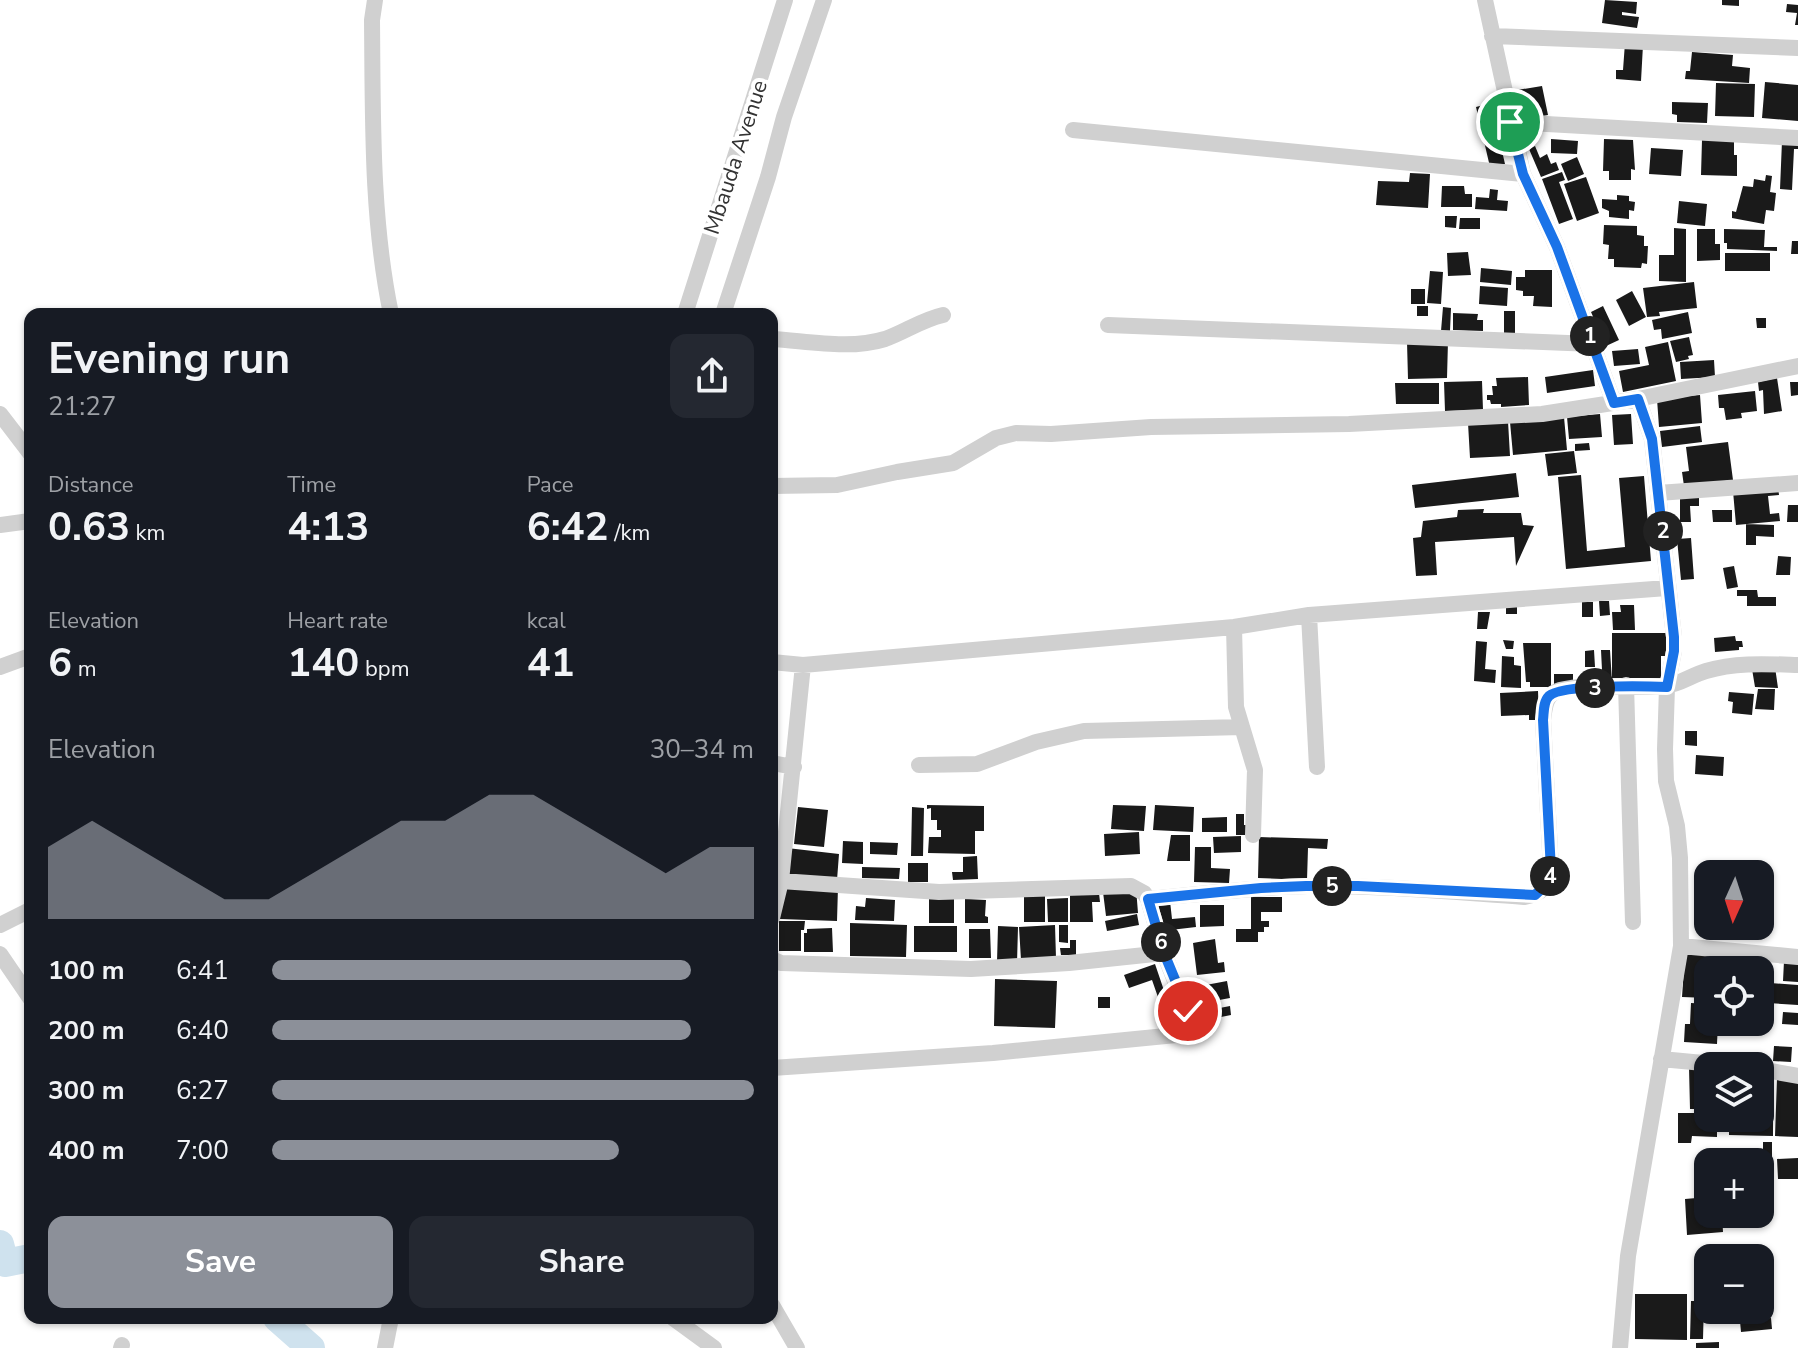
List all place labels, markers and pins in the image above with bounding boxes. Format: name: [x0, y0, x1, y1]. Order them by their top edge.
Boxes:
pin: [1476, 88, 1544, 156]
pin: 1: [1570, 316, 1610, 356]
pin: 2: [1643, 511, 1683, 551]
pin: 3: [1575, 668, 1615, 708]
pin: 4: [1530, 856, 1570, 896]
pin: 5: [1312, 866, 1352, 906]
pin: 6: [1141, 922, 1181, 962]
pin: [1154, 977, 1222, 1045]

